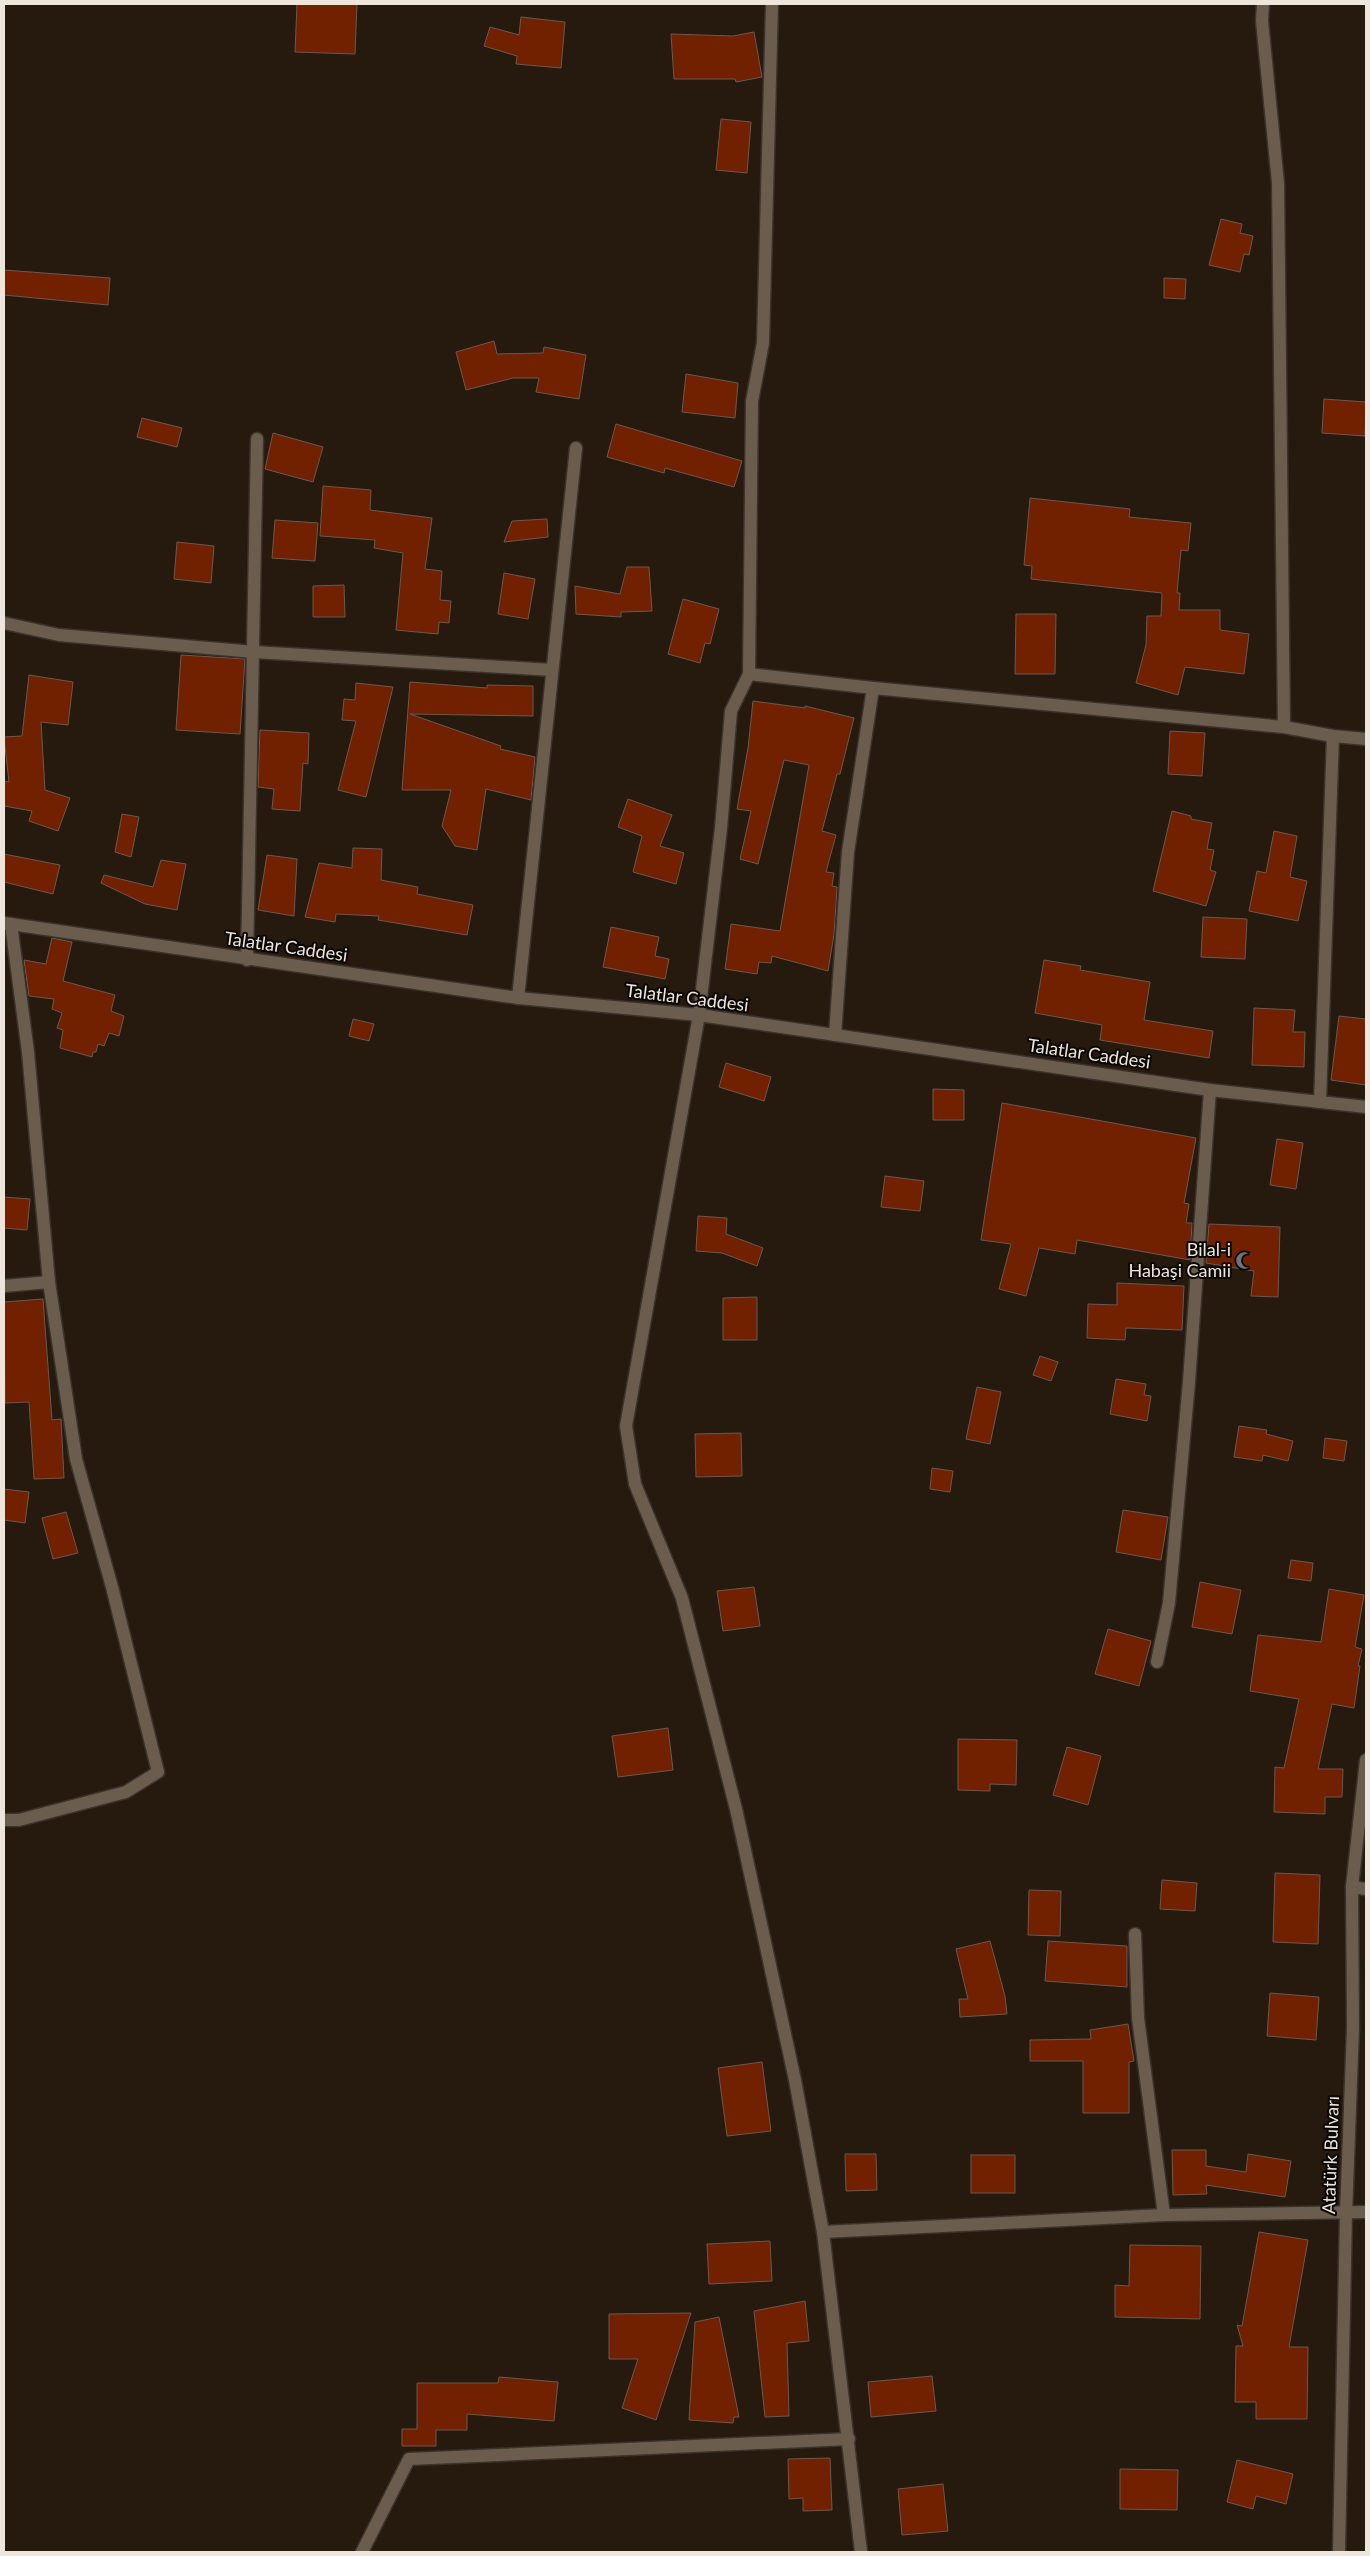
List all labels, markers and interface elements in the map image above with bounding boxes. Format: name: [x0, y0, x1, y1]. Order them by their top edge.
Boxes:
street label: Talatlar Caddesi: [223, 927, 349, 966]
street label: Talatlar Caddesi: [624, 979, 750, 1015]
street label: Talatlar Caddesi: [1026, 1034, 1152, 1073]
place label: Bilal-i Habaşi Camii: [1128, 1238, 1231, 1281]
mosque icon: Bilal-i Habaşi Camii: [1235, 1250, 1255, 1270]
street label: Atatürk Bulvarı: [1317, 2095, 1343, 2215]

